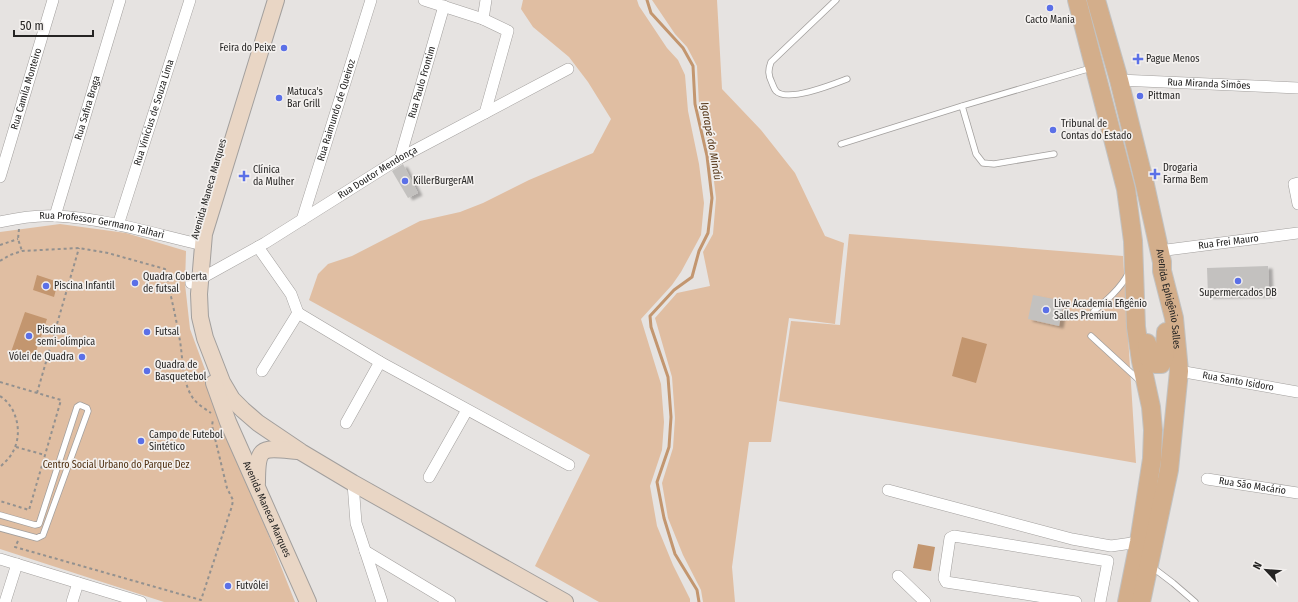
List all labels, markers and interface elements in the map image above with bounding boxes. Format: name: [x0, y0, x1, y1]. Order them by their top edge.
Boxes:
marker: Cacto Mania: [1045, 3, 1055, 13]
scale bar: [14, 12, 93, 38]
place label: Cacto Mania: [1025, 14, 1075, 26]
text: 50 m: [20, 19, 44, 33]
place label: Feira do Peixe: [219, 42, 276, 54]
marker: Feira do Peixe: [279, 43, 289, 53]
street label: Rua Paulo Frontim: [406, 45, 438, 119]
street label: Rua Camila Monteiro: [8, 47, 44, 131]
place label: Pague Menos: [1146, 53, 1199, 65]
marker: Pague Menos: [1133, 54, 1143, 64]
street label: Rua Vinícius de Souza Lima: [131, 58, 177, 167]
street label: Rua Raimundo de Queiroz: [315, 58, 358, 163]
street label: Rua Safira Braga: [72, 74, 103, 141]
street label: Rua Miranda Simões: [1167, 76, 1251, 92]
place label: Matuca's Bar Grill: [287, 86, 323, 110]
place label: Pittman: [1148, 90, 1180, 102]
marker: Pittman: [1135, 91, 1145, 101]
marker: Matuca's Bar Grill: [274, 93, 284, 103]
water label: Igarapé do Mindú: [698, 101, 724, 181]
place label: Tribunal de Contas do Estado: [1061, 118, 1132, 142]
marker: Tribunal de Contas do Estado: [1048, 125, 1058, 135]
street label: Avenida Maneca Marques: [189, 138, 229, 240]
street label: Rua Doutor Mendonça: [336, 144, 419, 202]
place label: Drogaria Farma Bem: [1163, 162, 1208, 186]
place label: Clínica da Mulher: [253, 163, 295, 188]
marker: Drogaria Farma Bem: [1150, 169, 1160, 179]
marker: Clínica da Mulher: [238, 170, 250, 182]
place label: KillerBurgerAM: [413, 175, 474, 187]
marker: KillerBurgerAM: [400, 176, 410, 186]
street label: Rua Professor Germano Talhari: [39, 210, 165, 241]
street label: Rua Frei Mauro: [1198, 232, 1259, 252]
street label: Avenida Ephigênio Salles: [1153, 248, 1183, 350]
place label: Quadra Coberta de futsal: [143, 271, 207, 295]
marker: Supermercados DB: [1233, 276, 1243, 286]
marker: Quadra Coberta de futsal: [130, 278, 140, 288]
place label: Piscina Infantil: [54, 280, 115, 292]
marker: Piscina Infantil: [41, 281, 51, 291]
place label: Supermercados DB: [1199, 287, 1277, 299]
place label: Live Academia Efigênio Salles Premium: [1054, 298, 1147, 322]
marker: Live Academia Efigênio Salles Premium: [1041, 305, 1051, 315]
place label: Piscina semi-olímpica: [37, 324, 95, 348]
place label: Futsal: [155, 326, 180, 338]
marker: Futsal: [142, 327, 152, 337]
marker: Piscina semi-olímpica: [24, 331, 34, 341]
place label: Vólei de Quadra: [9, 351, 74, 363]
marker: Vólei de Quadra: [77, 352, 87, 362]
place label: Quadra de Basquetebol: [155, 359, 207, 383]
marker: Quadra de Basquetebol: [142, 366, 152, 376]
street label: Rua Santo Isidoro: [1201, 369, 1275, 394]
place label: Campo de Futebol Sintético: [149, 429, 223, 453]
marker: Campo de Futebol Sintético: [136, 436, 146, 446]
park label: Centro Social Urbano do Parque Dez: [43, 459, 189, 471]
street label: Avenida Maneca Marques: [240, 459, 293, 559]
street label: Rua São Macário: [1218, 475, 1287, 497]
north arrow: [1246, 550, 1286, 590]
text: N: [1250, 560, 1265, 572]
place label: Futvôlei: [236, 580, 268, 592]
marker: Futvôlei: [223, 581, 233, 591]

